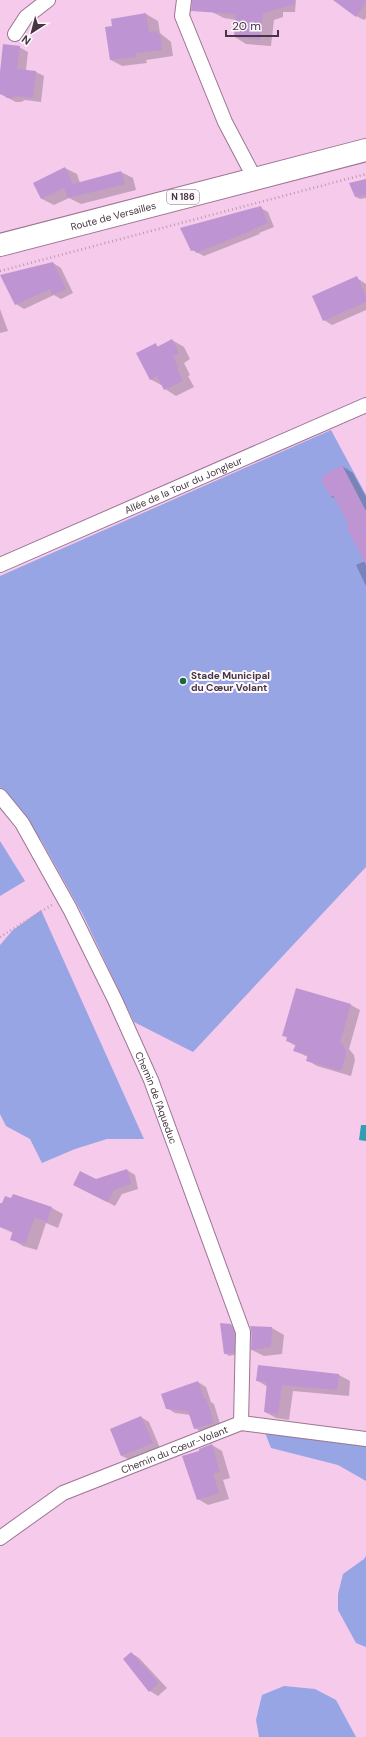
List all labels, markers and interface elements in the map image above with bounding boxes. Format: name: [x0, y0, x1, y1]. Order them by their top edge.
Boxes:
north arrow: [12, 12, 52, 52]
scale bar: [226, 12, 278, 38]
text: 20 m: [232, 18, 261, 34]
text: N: [19, 32, 33, 48]
road number: N 186: [167, 190, 199, 204]
street label: Route de Versailles: [69, 199, 157, 233]
street label: Allée de la Tour du Jongleur: [123, 454, 245, 517]
place label: Stade Municipal du Cœur Volant: [191, 669, 270, 694]
marker: Stade Municipal du Cœur Volant: [178, 676, 188, 686]
street label: Chemin de l'Aqueduc: [132, 1050, 180, 1146]
street label: Chemin du Cœur-Volant: [119, 1423, 230, 1477]

